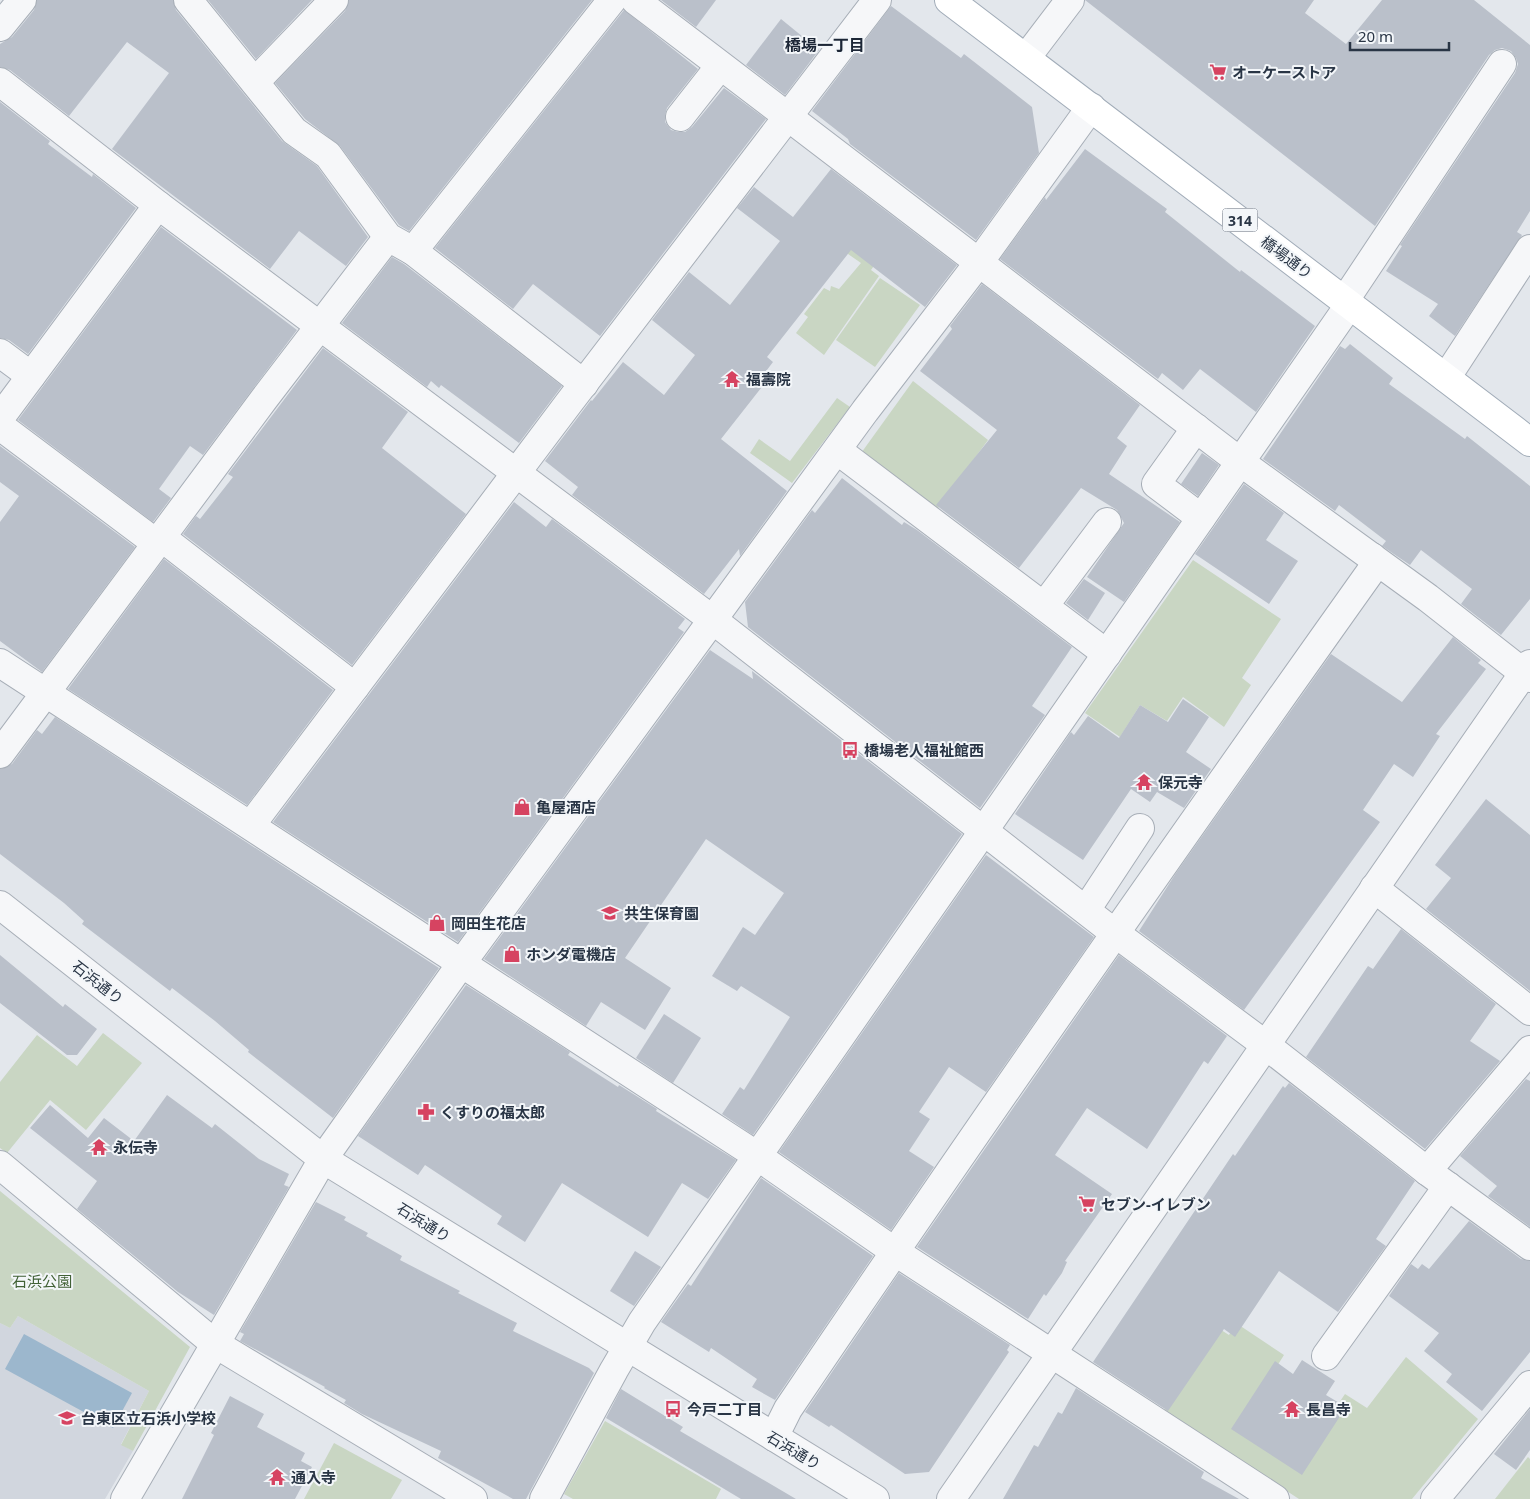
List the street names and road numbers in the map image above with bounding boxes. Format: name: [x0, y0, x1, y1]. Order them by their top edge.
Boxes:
road number: 314: [1222, 208, 1258, 232]
street label: 橋場通り: [1257, 231, 1317, 283]
street label: 石浜通り: [68, 956, 128, 1008]
street label: 石浜通り: [393, 1198, 455, 1246]
street label: 石浜通り: [763, 1426, 825, 1474]

